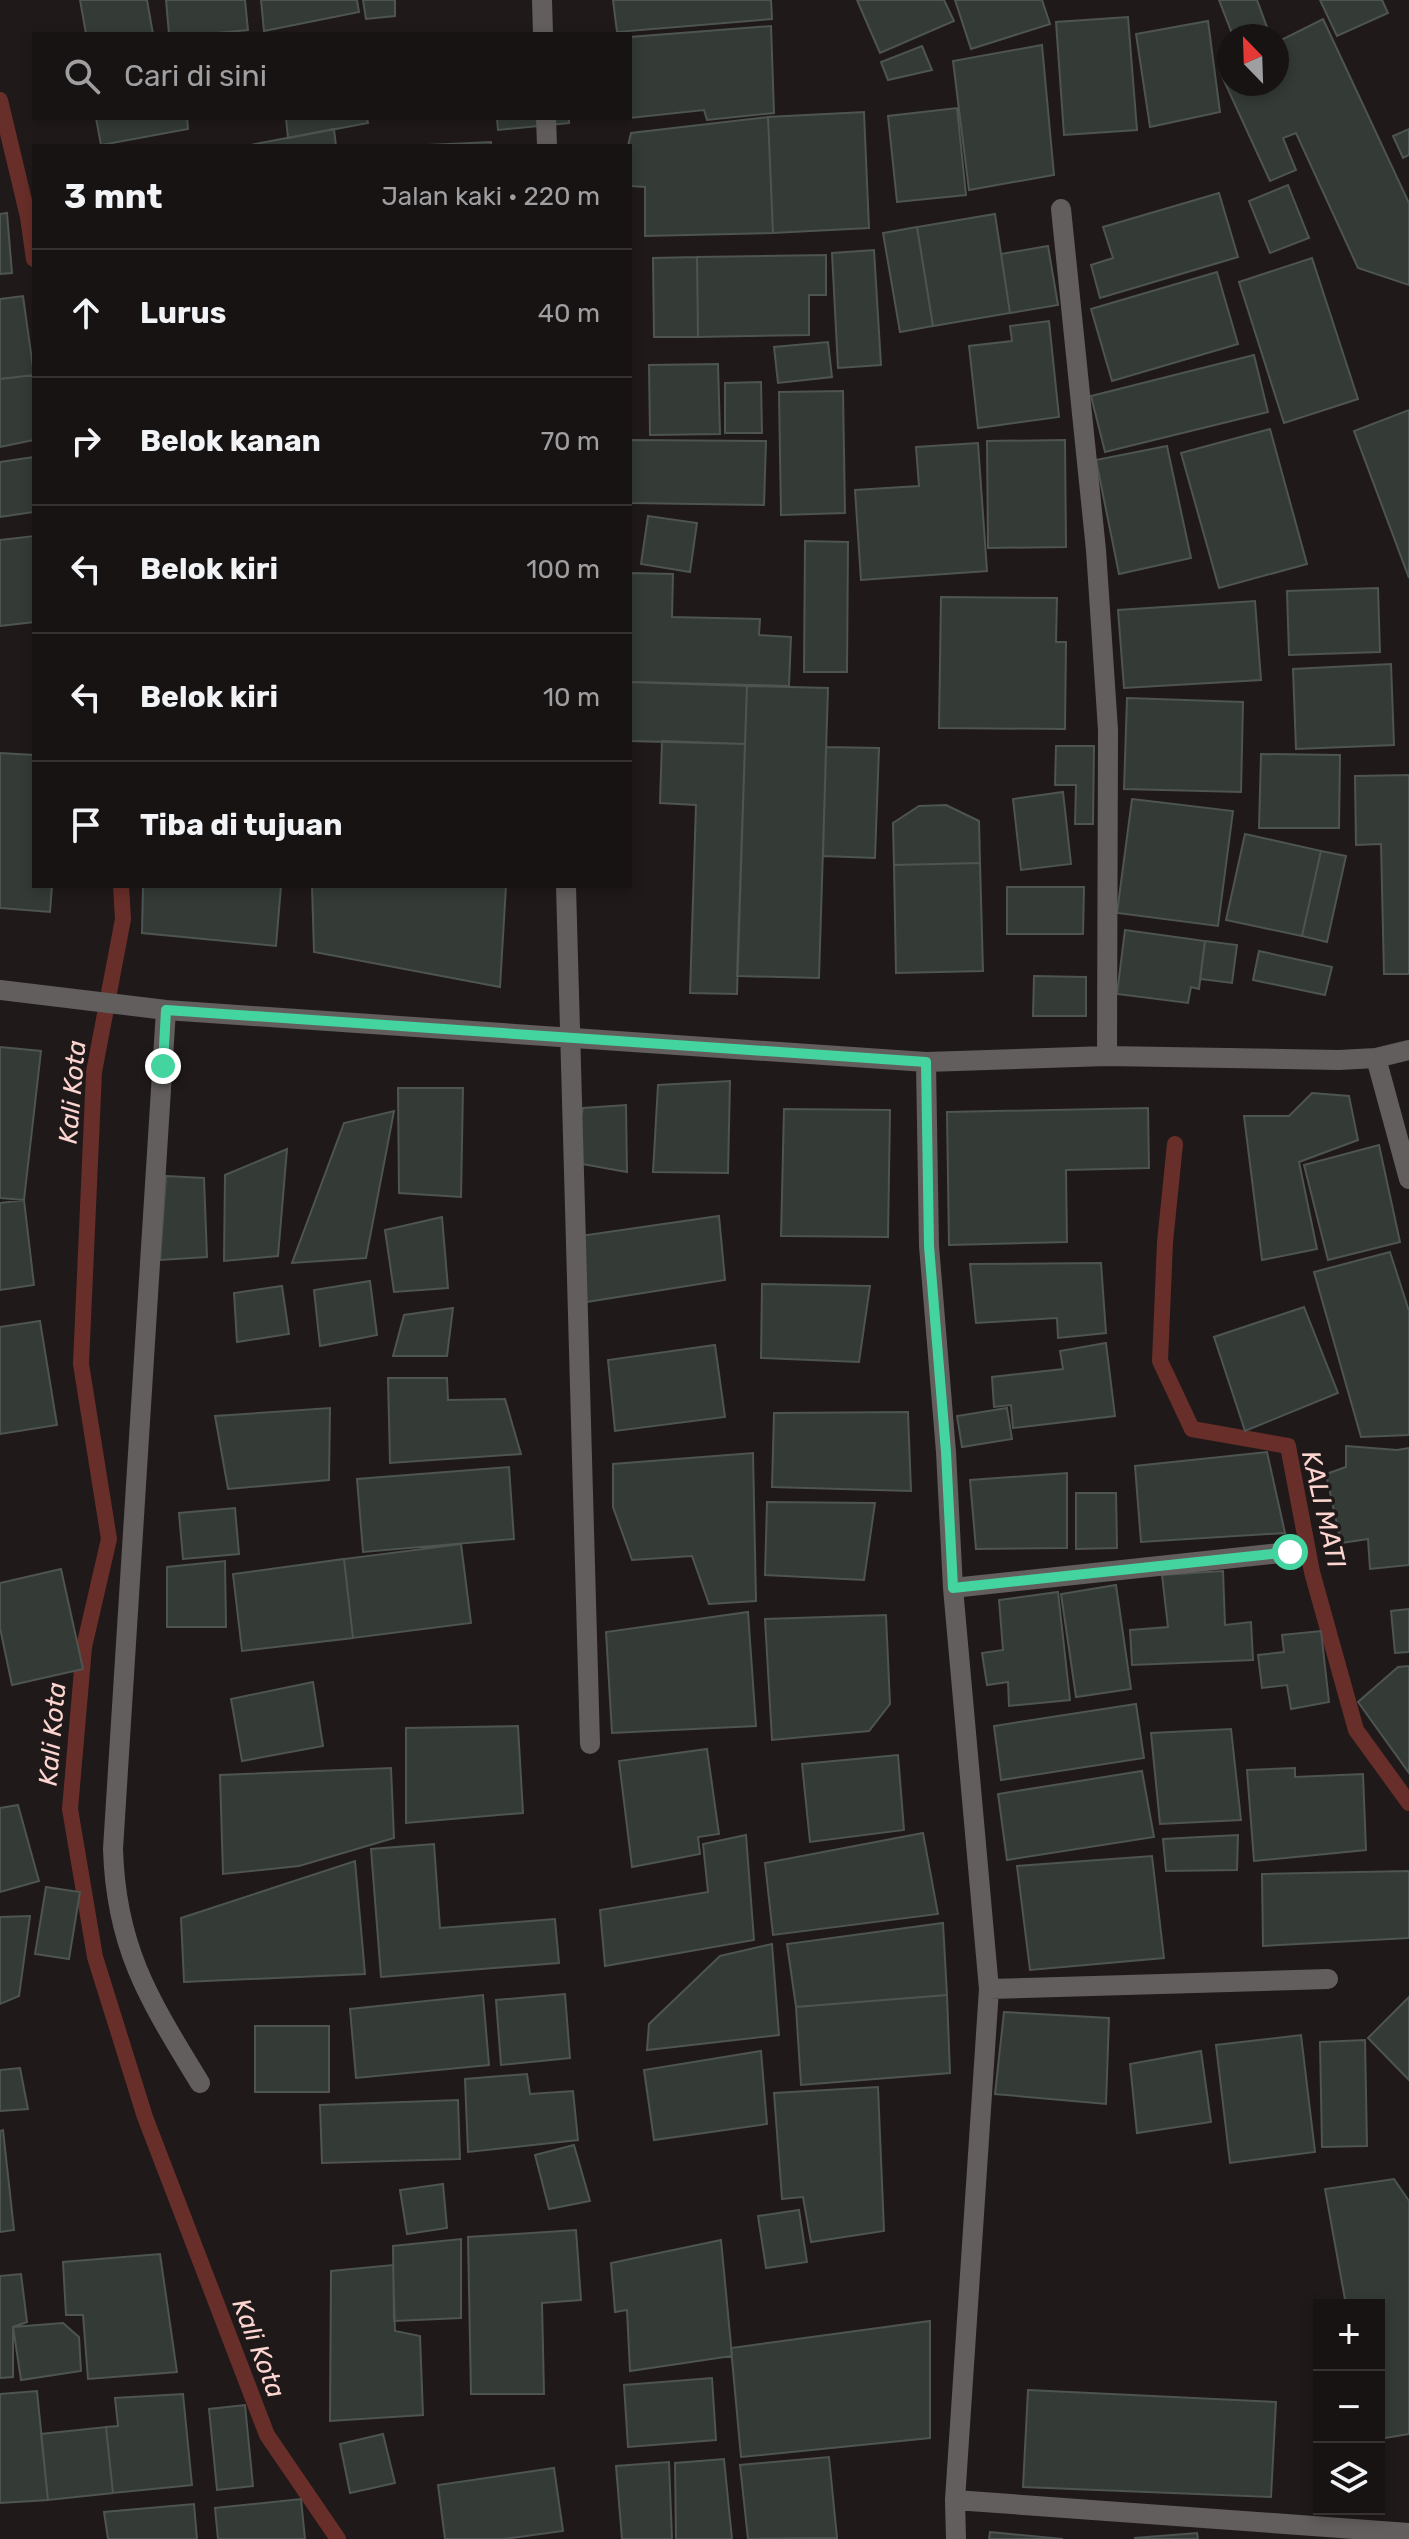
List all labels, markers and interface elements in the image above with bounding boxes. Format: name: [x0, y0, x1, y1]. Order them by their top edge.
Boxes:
north arrow: [1217, 24, 1289, 96]
search box: [32, 32, 632, 120]
icon: search: [60, 54, 104, 98]
text: Cari di sini: [124, 58, 267, 94]
text: 3 mnt: [64, 176, 162, 217]
text: Jalan kaki · 220 m: [381, 181, 600, 212]
icon: ahead: [64, 291, 108, 335]
text: Lurus: [140, 295, 226, 331]
text: 40 m: [538, 298, 600, 329]
icon: right: [64, 419, 108, 463]
text: Belok kanan: [140, 423, 321, 459]
text: 70 m: [541, 426, 600, 457]
icon: left: [64, 547, 108, 591]
text: Belok kiri: [140, 551, 278, 587]
text: 100 m: [526, 554, 600, 585]
icon: left: [64, 675, 108, 719]
text: Belok kiri: [140, 679, 278, 715]
text: 10 m: [543, 682, 600, 713]
icon: arrive: [64, 803, 108, 847]
text: Tiba di tujuan: [140, 807, 342, 843]
water label: Kali Kota: [53, 1039, 92, 1145]
route end: [145, 1048, 181, 1084]
water label: KALI MATI: [1295, 1448, 1352, 1571]
route start: [1272, 1534, 1308, 1570]
water label: Kali Kota: [33, 1681, 72, 1787]
water label: Kali Kota: [225, 2294, 292, 2402]
map controls: [1313, 2299, 1385, 2515]
button: +: [1313, 2299, 1385, 2371]
button: −: [1313, 2371, 1385, 2443]
button: layers: [1313, 2443, 1385, 2515]

